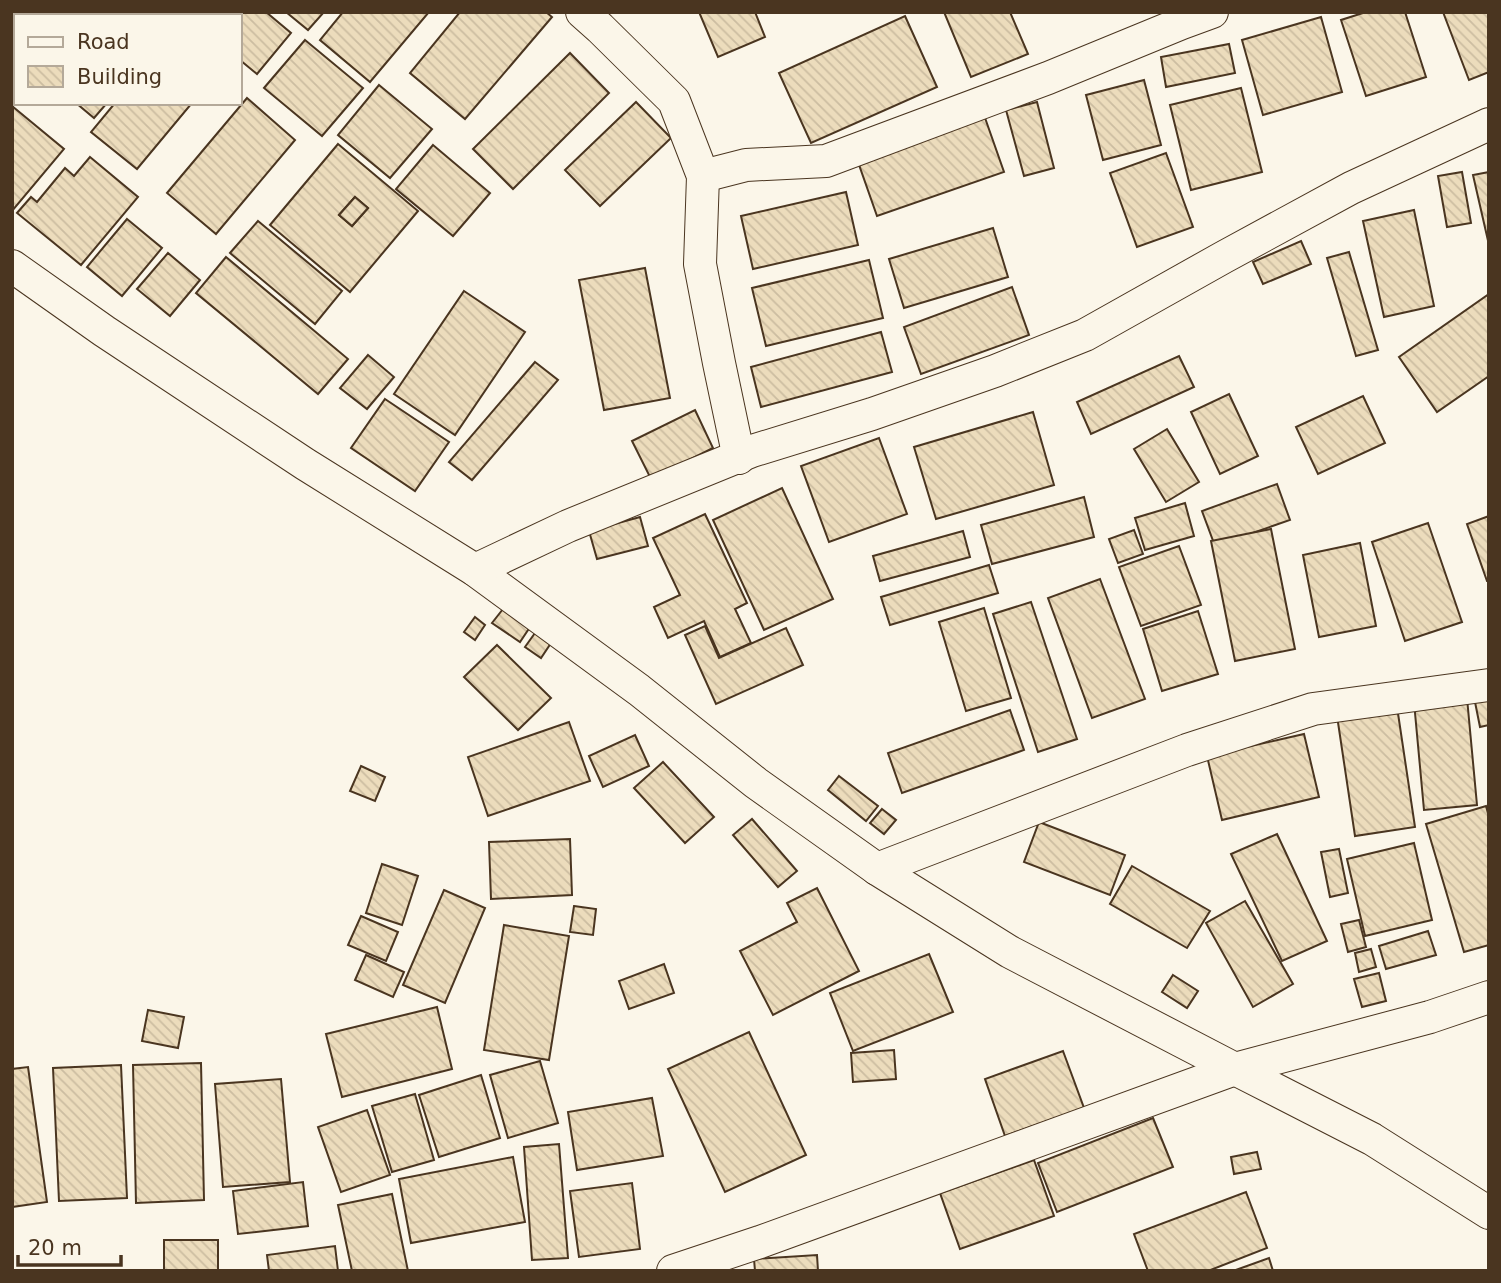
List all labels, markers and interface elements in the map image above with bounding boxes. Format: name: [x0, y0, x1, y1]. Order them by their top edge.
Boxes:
legend: [14, 14, 242, 105]
text: Road: [77, 30, 130, 54]
text: Building: [77, 65, 162, 89]
scale bar: [18, 1224, 121, 1268]
text: 20 m: [28, 1236, 82, 1260]

